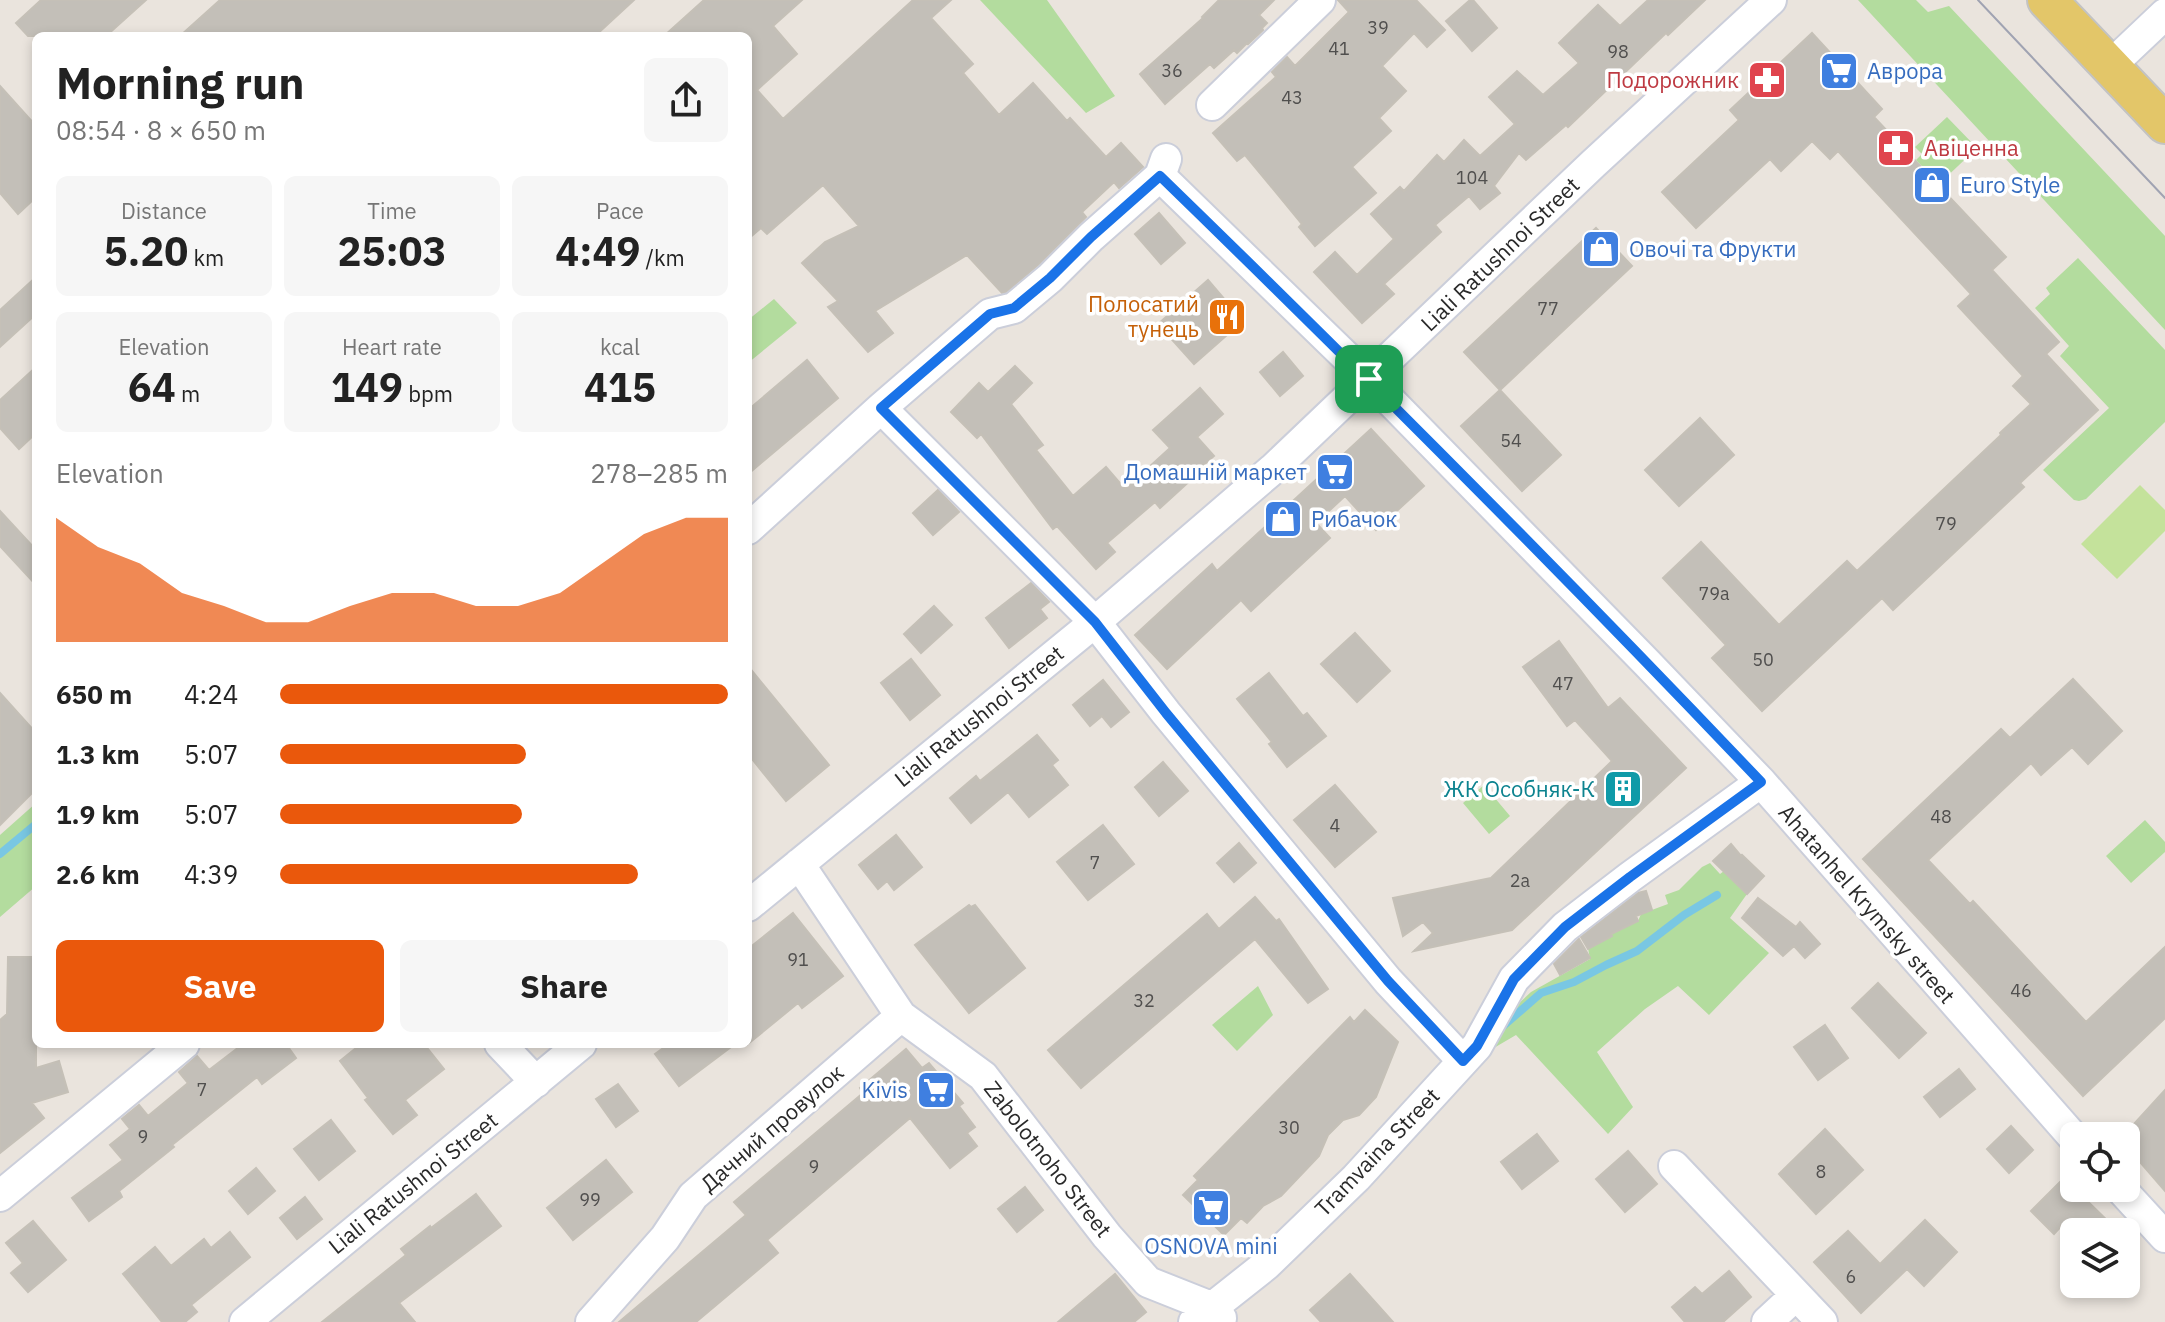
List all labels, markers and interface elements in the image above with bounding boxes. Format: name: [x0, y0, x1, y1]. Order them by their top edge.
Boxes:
house number: 39: [1367, 16, 1389, 39]
house number: 41: [1328, 37, 1350, 60]
house number: 98: [1607, 40, 1629, 63]
supermarket icon: Аврора: [1818, 50, 1860, 92]
text: Morning run: [56, 54, 305, 111]
place label: Аврора: [1867, 56, 1943, 85]
button: share: [644, 58, 728, 142]
house number: 36: [1161, 59, 1183, 82]
pharmacy icon: Подорожник: [1746, 59, 1788, 101]
place label: Подорожник: [1606, 65, 1739, 94]
house number: 43: [1281, 86, 1303, 109]
text: 08:54 · 8 × 650 m: [56, 113, 266, 147]
pharmacy icon: Авіценна: [1875, 127, 1917, 169]
place label: Авіценна: [1924, 133, 2019, 162]
shop icon: Euro Style: [1911, 164, 1953, 206]
house number: 104: [1456, 166, 1488, 189]
street label: Liali Ratushnoi Street: [1414, 170, 1585, 337]
place label: Euro Style: [1960, 170, 2060, 199]
text: Distance: [121, 196, 207, 225]
text: Time: [367, 196, 417, 225]
text: Pace: [596, 196, 644, 225]
text: 5.20: [104, 225, 188, 277]
text: 25:03: [337, 225, 447, 277]
text: 4:49: [555, 225, 640, 277]
shop icon: Овочі та Фрукти: [1580, 228, 1622, 270]
place label: Овочі та Фрукти: [1629, 234, 1796, 263]
text: km: [188, 243, 224, 272]
text: /km: [640, 243, 685, 272]
place label: Полосатий тунець: [1088, 289, 1199, 343]
restaurant icon: Полосатий тунець: [1206, 296, 1248, 338]
house number: 77: [1537, 297, 1559, 320]
text: Elevation: [118, 332, 210, 361]
text: Heart rate: [342, 332, 442, 361]
text: kcal: [600, 332, 640, 361]
pin: [1335, 345, 1403, 413]
icon: arrive: [1347, 357, 1391, 401]
text: 64: [128, 361, 176, 413]
text: 149: [331, 361, 403, 413]
text: 415: [584, 361, 656, 413]
text: m: [176, 379, 200, 408]
text: bpm: [403, 379, 453, 408]
house number: 54: [1500, 429, 1522, 452]
supermarket icon: Домашній маркет: [1314, 451, 1356, 493]
text: Elevation: [56, 456, 164, 490]
text: 278–285 m: [590, 456, 728, 490]
place label: Домашній маркет: [1124, 457, 1307, 486]
shop icon: Рибачок: [1262, 498, 1304, 540]
place label: Рибачок: [1311, 504, 1397, 533]
house number: 79: [1935, 512, 1957, 535]
house number: 79а: [1698, 582, 1730, 605]
street label: Liali Ratushnoi Street: [888, 638, 1069, 793]
house number: 50: [1752, 648, 1774, 671]
house number: 47: [1552, 672, 1574, 695]
text: 650 m: [56, 677, 132, 711]
text: 4:24: [184, 677, 238, 711]
text: 1.3 km: [56, 737, 140, 771]
text: 5:07: [184, 737, 238, 771]
building icon: ЖК Особняк-К: [1602, 768, 1644, 810]
place label: ЖК Особняк-К: [1443, 774, 1595, 803]
text: 1.9 km: [56, 797, 140, 831]
text: 5:07: [184, 797, 238, 831]
street label: Ahatanhel Krymsky street: [1773, 798, 1962, 1009]
house number: 48: [1930, 805, 1952, 828]
house number: 4: [1330, 814, 1341, 837]
house number: 7: [1090, 851, 1100, 874]
text: 2.6 km: [56, 857, 140, 891]
text: 4:39: [184, 857, 238, 891]
house number: 2а: [1510, 869, 1531, 892]
button: Save: [56, 940, 384, 1032]
button: Share: [400, 940, 728, 1032]
house number: 91: [787, 948, 809, 971]
house number: 46: [2010, 979, 2032, 1002]
house number: 32: [1133, 989, 1155, 1012]
street label: Дачний провулок: [694, 1057, 849, 1198]
supermarket icon: Kivis: [915, 1069, 957, 1111]
place label: Kivis: [862, 1075, 908, 1104]
street label: Zabolotnoho Street: [978, 1075, 1119, 1243]
house number: 7: [197, 1078, 207, 1101]
street label: Tramvaina Street: [1308, 1081, 1445, 1222]
street label: Liali Ratushnoi Street: [322, 1105, 503, 1260]
house number: 30: [1278, 1116, 1300, 1139]
map controls: [2060, 1122, 2140, 1298]
button: locate: [2060, 1122, 2140, 1202]
house number: 9: [138, 1125, 148, 1148]
house number: 9: [809, 1155, 819, 1178]
house number: 8: [1816, 1160, 1826, 1183]
supermarket icon: OSNOVA mini: [1190, 1187, 1232, 1229]
house number: 99: [579, 1188, 601, 1211]
button: layers: [2060, 1218, 2140, 1298]
place label: OSNOVA mini: [1144, 1231, 1278, 1260]
house number: 6: [1846, 1265, 1856, 1288]

